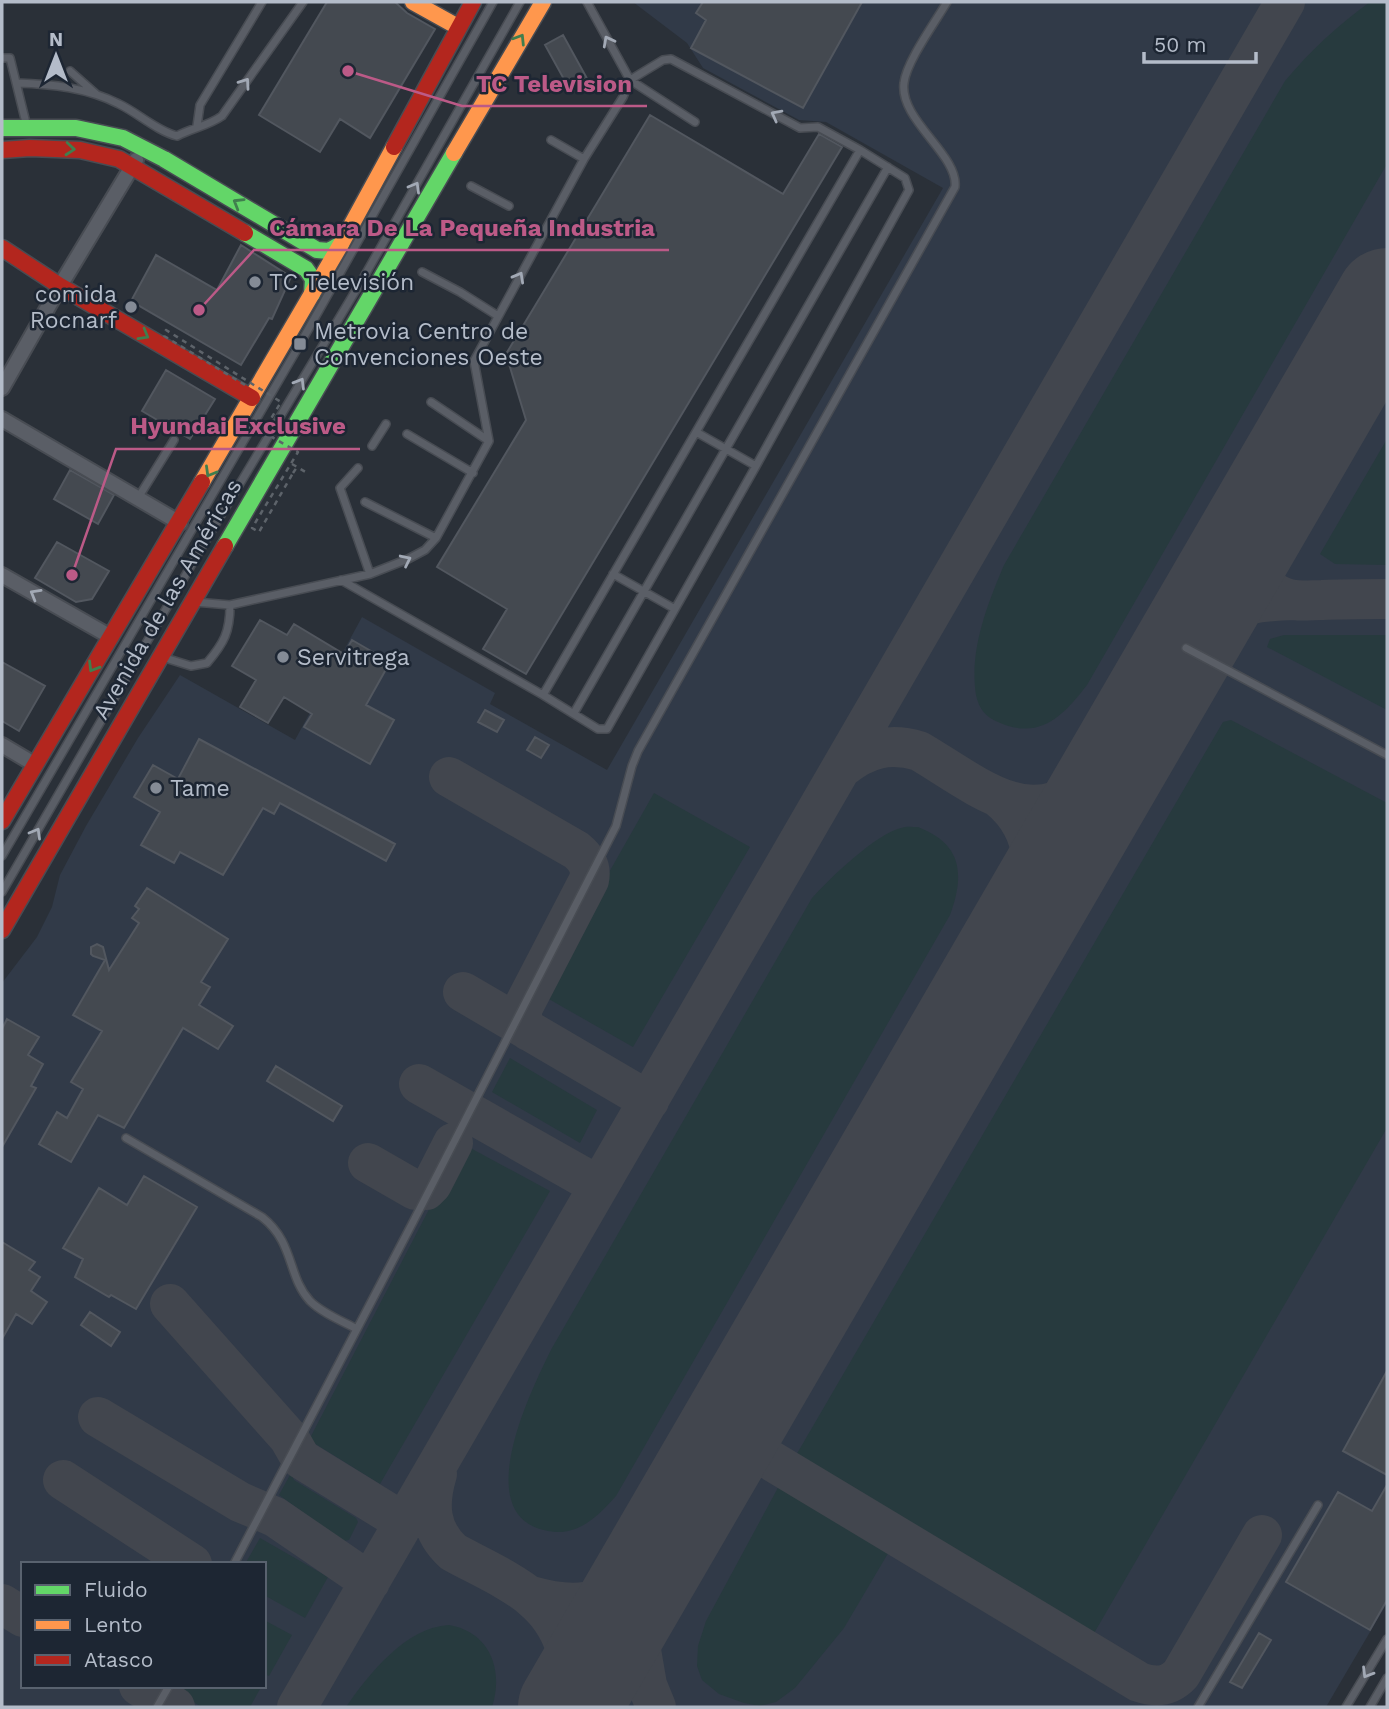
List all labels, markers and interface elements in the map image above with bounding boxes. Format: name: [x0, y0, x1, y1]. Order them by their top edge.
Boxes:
north arrow: [21, 21, 91, 91]
scale bar: [1144, 21, 1256, 65]
text: N: [49, 28, 63, 51]
text: 50 m: [1154, 32, 1206, 57]
one-way arrow: [512, 33, 525, 46]
one-way arrow: [602, 36, 616, 49]
callout: TC Television: [462, 61, 647, 106]
text: TC Television: [476, 70, 632, 98]
one-way arrow: [237, 78, 249, 91]
one-way arrow: [771, 110, 784, 124]
one-way arrow: [65, 141, 76, 156]
one-way arrow: [407, 182, 420, 194]
one-way arrow: [233, 198, 246, 211]
callout: Cámara De La Pequeña Industria: [254, 205, 669, 250]
text: Cámara De La Pequeña Industria: [269, 214, 655, 242]
place label: TC Televisión: [269, 269, 414, 296]
one-way arrow: [511, 272, 525, 285]
marker: TC Televisión: [247, 274, 263, 290]
place label: comida Rocnarf: [30, 281, 117, 334]
marker: comida Rocnarf: [123, 299, 139, 315]
place label: Metrovia Centro de Convenciones Oeste: [314, 318, 543, 371]
one-way arrow: [136, 327, 149, 340]
marker: Metrovia Centro de Convenciones Oeste: [292, 336, 308, 352]
one-way arrow: [292, 378, 305, 391]
callout: Hyundai Exclusive: [116, 404, 360, 449]
text: Hyundai Exclusive: [130, 412, 346, 440]
one-way arrow: [205, 464, 218, 477]
street label: Avenida de las Américas: [87, 474, 247, 724]
one-way arrow: [399, 554, 411, 568]
one-way arrow: [30, 589, 42, 602]
place label: Servitrega: [297, 644, 410, 671]
marker: Servitrega: [275, 649, 291, 665]
one-way arrow: [88, 659, 101, 672]
place label: Tame: [170, 775, 230, 802]
marker: Tame: [148, 780, 164, 796]
one-way arrow: [28, 827, 41, 840]
legend: [21, 1562, 266, 1688]
text: Fluido: [84, 1577, 148, 1602]
text: Lento: [84, 1612, 143, 1637]
text: Atasco: [84, 1647, 153, 1672]
one-way arrow: [1362, 1666, 1375, 1679]

